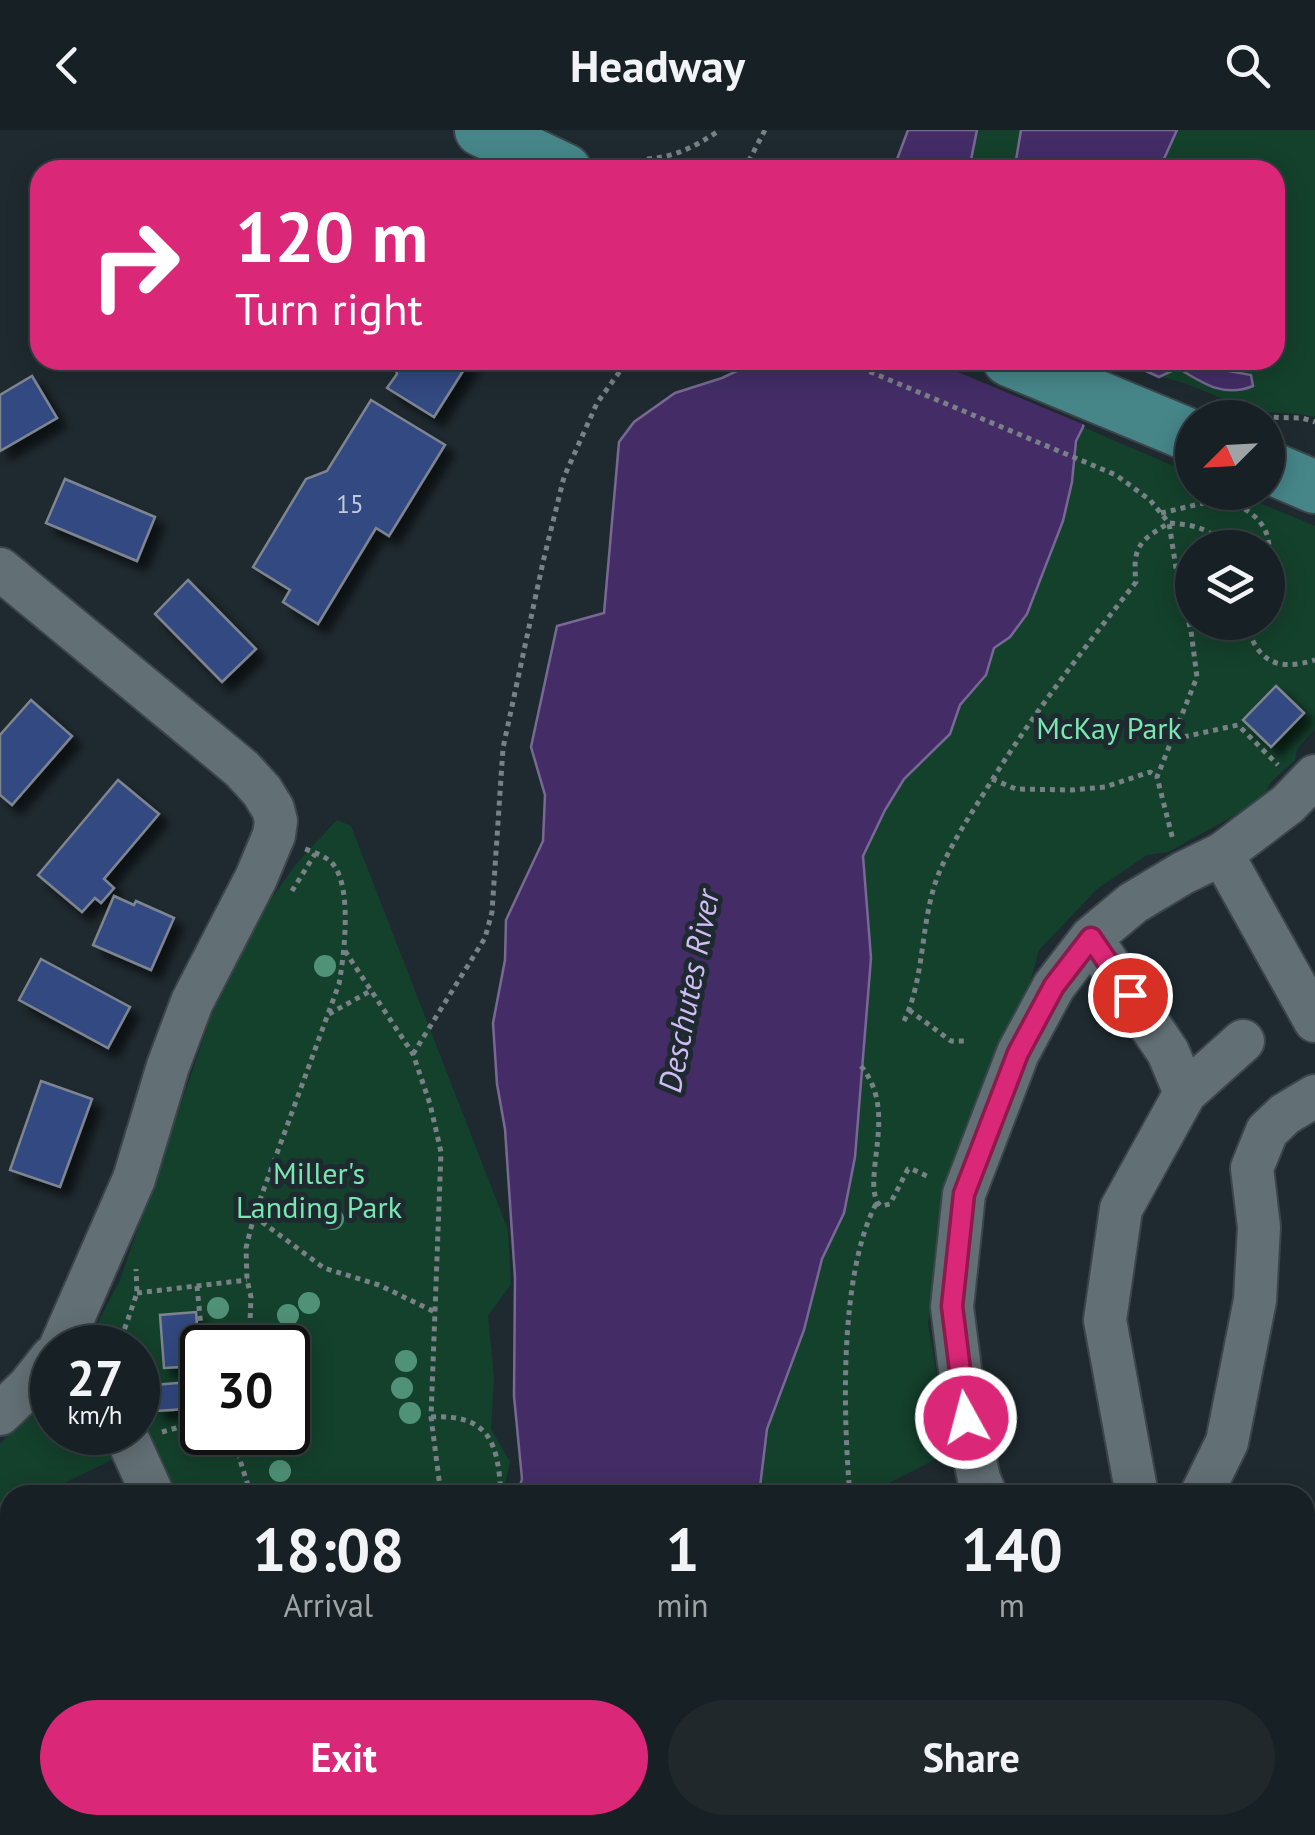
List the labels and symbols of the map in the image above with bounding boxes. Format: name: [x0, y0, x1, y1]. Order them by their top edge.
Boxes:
north arrow: [1175, 400, 1285, 510]
house number: 15: [336, 488, 364, 520]
park label: McKay Park: [1036, 708, 1182, 747]
water label: Deschutes River: [648, 884, 729, 1096]
pin: [1088, 953, 1173, 1038]
park label: Miller's Landing Park: [236, 1153, 403, 1226]
speed limit sign: 30: [180, 1325, 310, 1455]
position arrow: [914, 1366, 1018, 1470]

